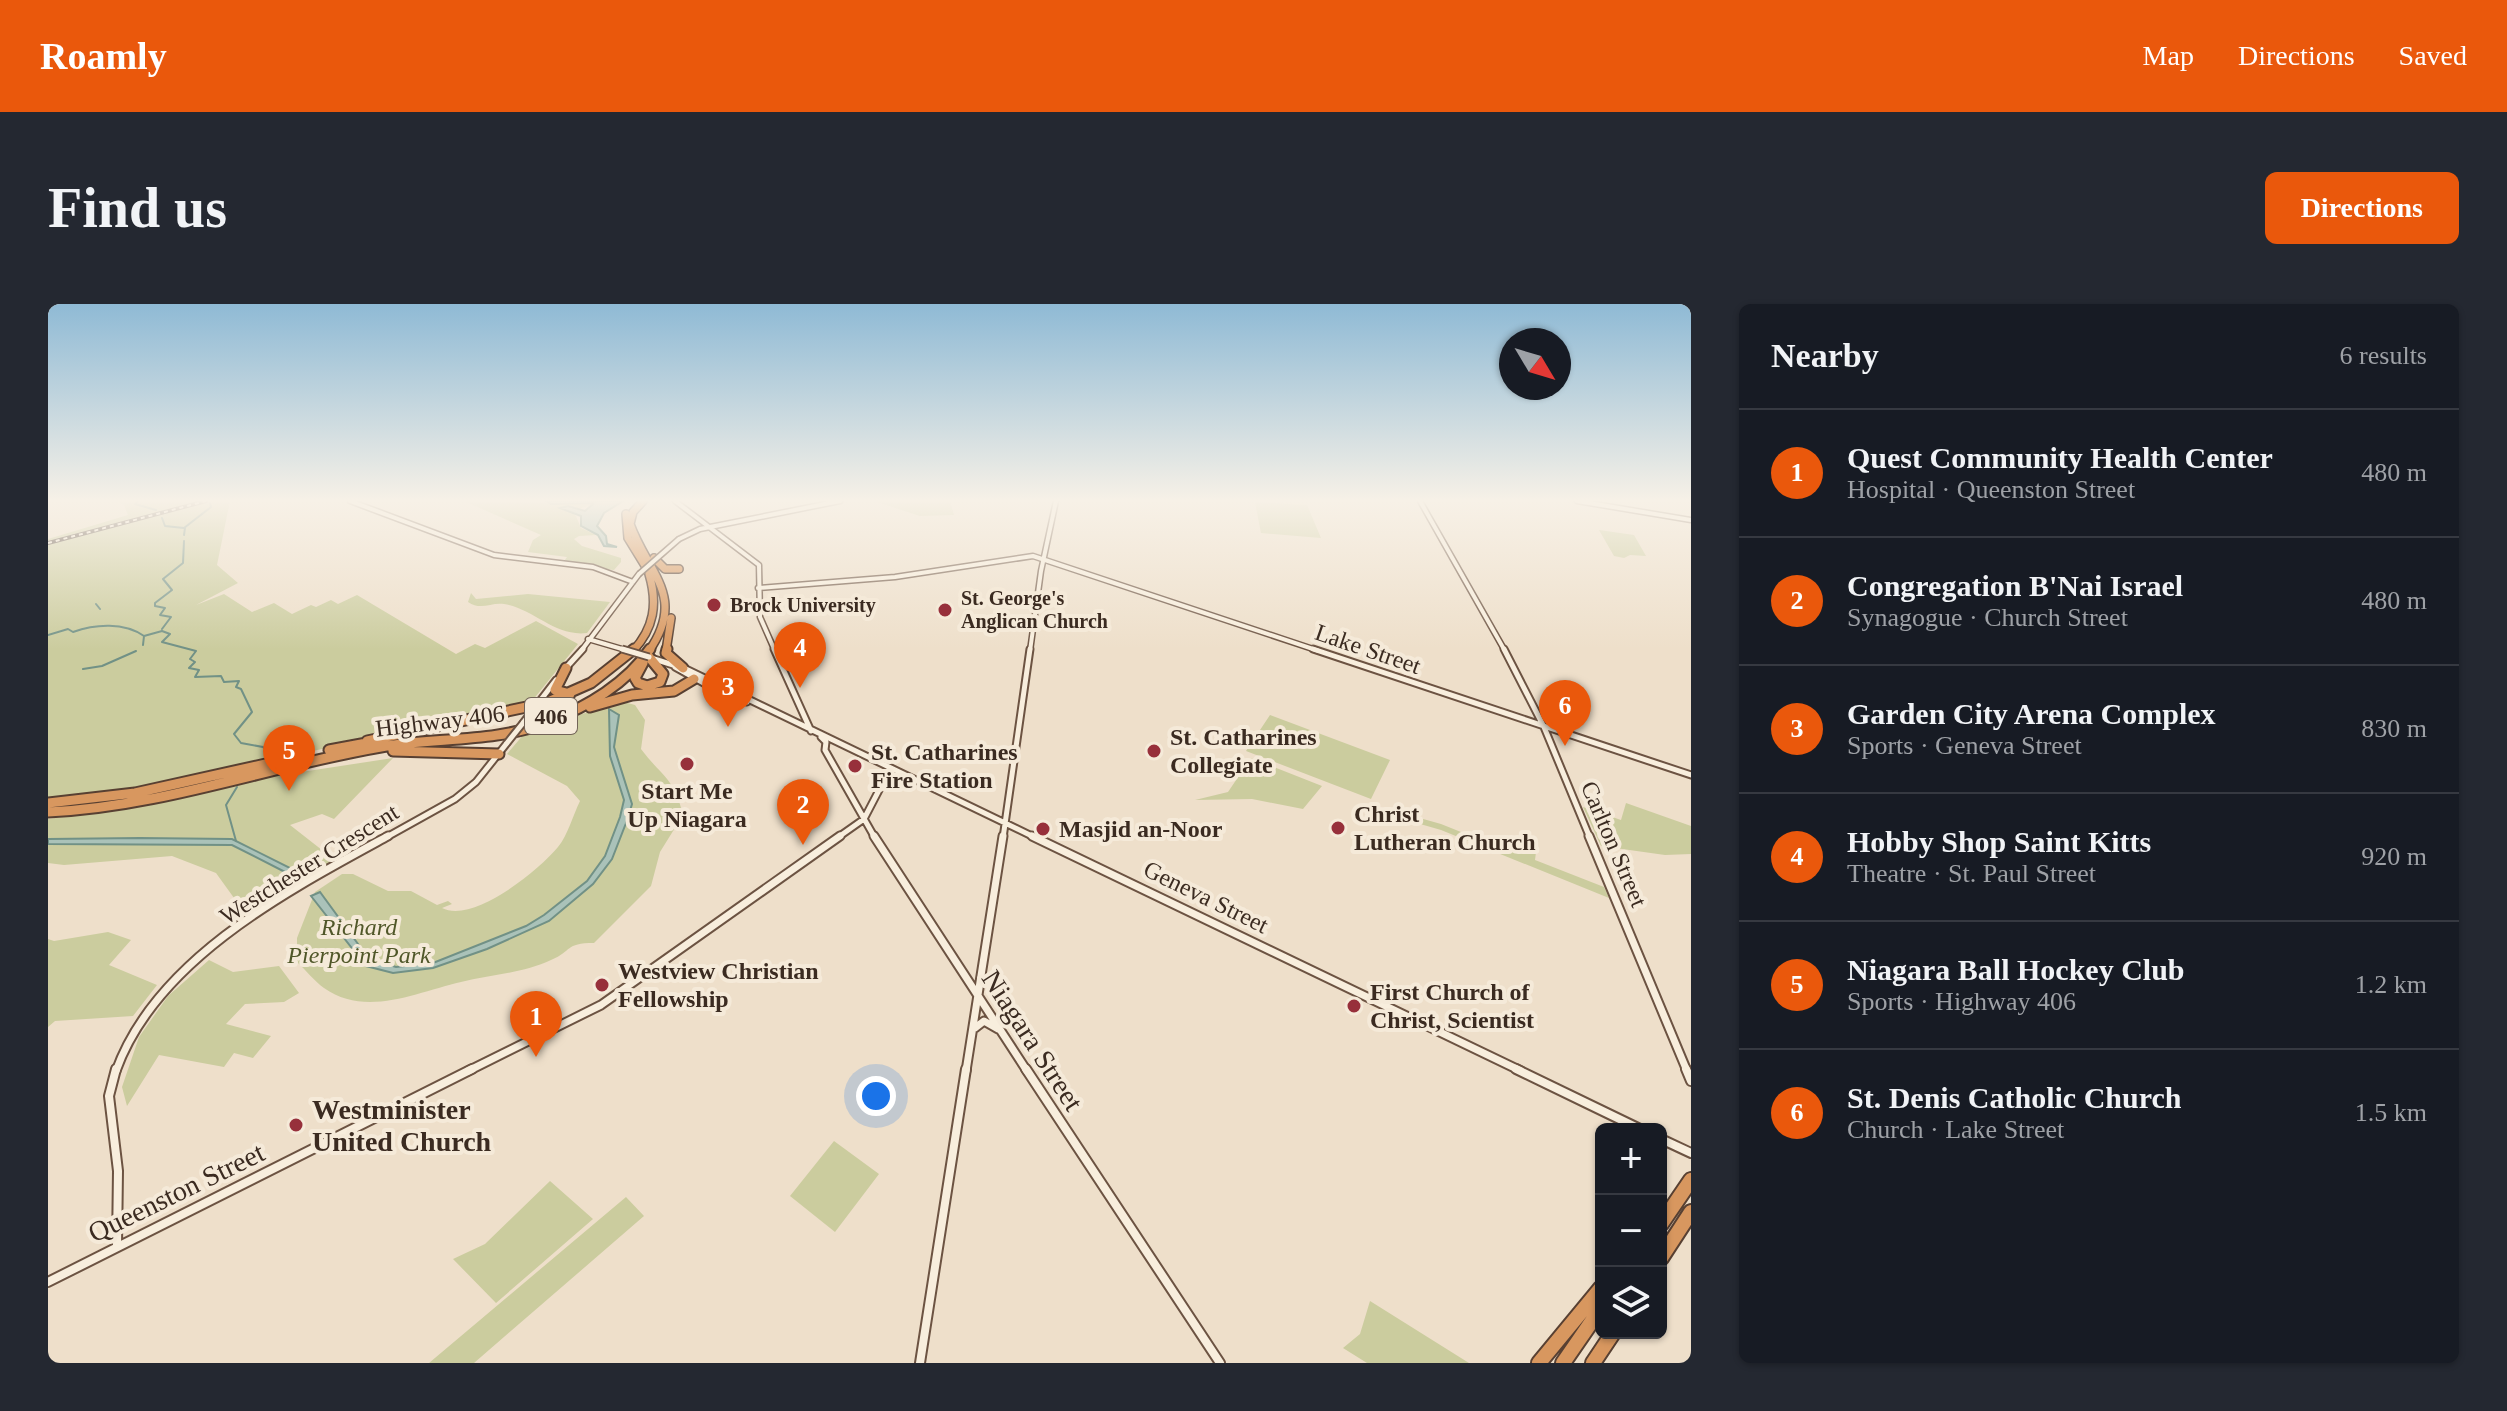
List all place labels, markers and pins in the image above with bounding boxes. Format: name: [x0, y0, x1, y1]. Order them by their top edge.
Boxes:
place label: St. George's Anglican Church: [961, 587, 1108, 633]
place label: Brock University: [730, 594, 876, 617]
marker: Brock University: [705, 596, 723, 614]
marker: St. George's Anglican Church: [936, 601, 954, 619]
pin: 4: [774, 622, 826, 688]
pin: 3: [702, 661, 754, 727]
pin: 6: [1539, 680, 1591, 746]
place label: St. Catharines Collegiate: [1170, 724, 1317, 778]
pin: 5: [263, 725, 315, 791]
place label: St. Catharines Fire Station: [871, 739, 1018, 793]
marker: St. Catharines Collegiate: [1145, 742, 1163, 760]
marker: Start Me Up Niagara: [678, 755, 696, 773]
marker: St. Catharines Fire Station: [846, 757, 864, 775]
place label: Start Me Up Niagara: [627, 778, 747, 832]
pin: 2: [777, 779, 829, 845]
place label: Christ Lutheran Church: [1354, 801, 1536, 855]
place label: Masjid an-Noor: [1059, 816, 1223, 842]
marker: Christ Lutheran Church: [1329, 819, 1347, 837]
marker: Masjid an-Noor: [1034, 820, 1052, 838]
place label: Westview Christian Fellowship: [618, 958, 819, 1012]
marker: Westview Christian Fellowship: [593, 976, 611, 994]
place label: First Church of Christ, Scientist: [1370, 979, 1534, 1033]
pin: 1: [510, 991, 562, 1057]
marker: First Church of Christ, Scientist: [1345, 997, 1363, 1015]
place label: Westminister United Church: [312, 1094, 492, 1157]
marker: Westminister United Church: [287, 1116, 305, 1134]

